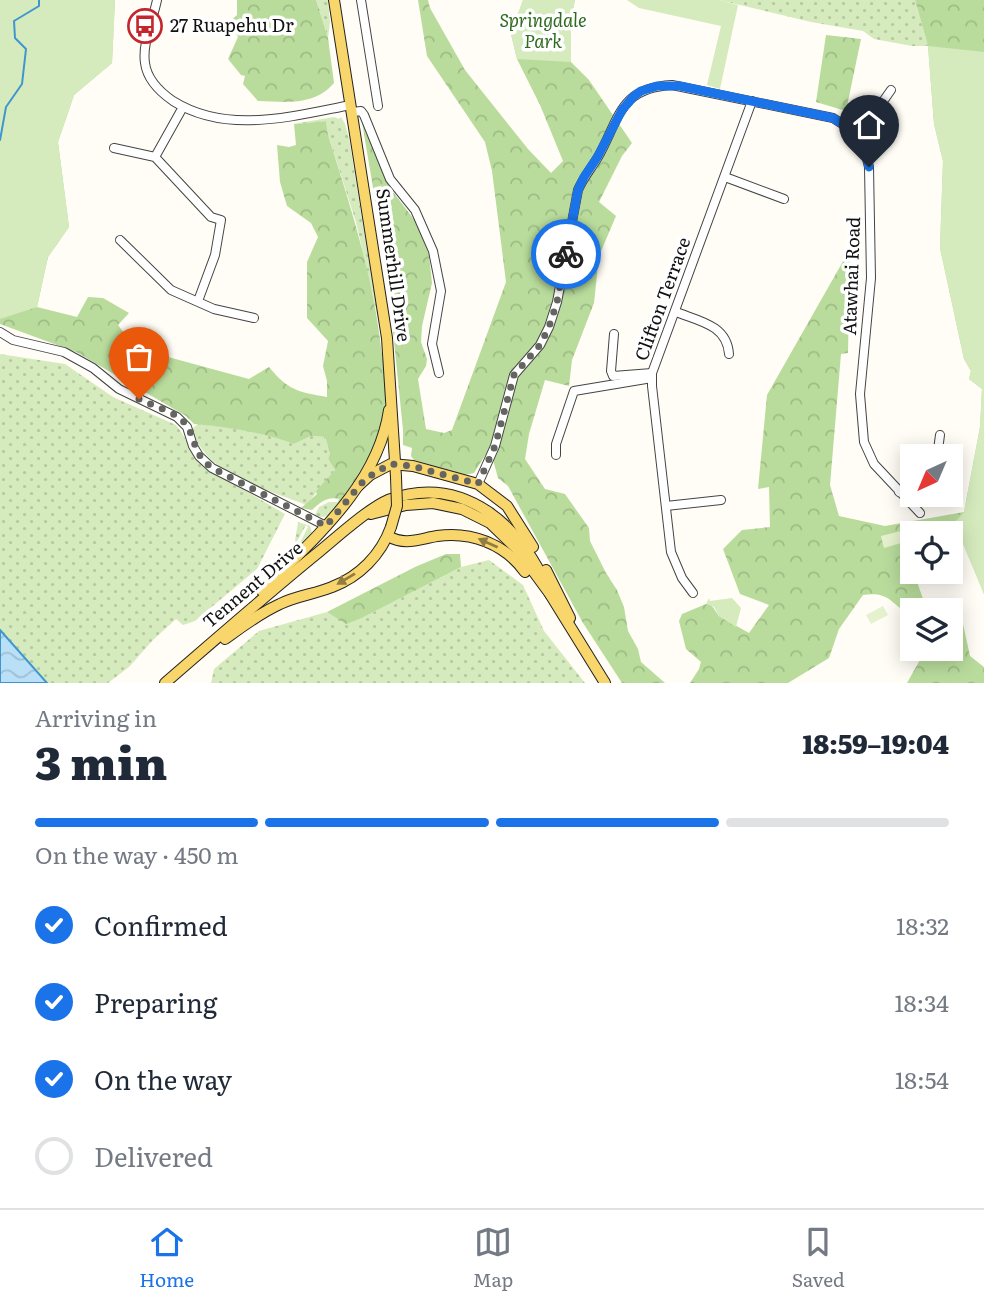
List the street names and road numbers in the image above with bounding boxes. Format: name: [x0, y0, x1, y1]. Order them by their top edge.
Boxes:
street label: Summerhill Drive: [370, 186, 419, 343]
street label: Atawhai Road: [835, 216, 866, 336]
street label: Clifton Terrace: [627, 233, 696, 364]
street label: Tennent Drive: [196, 534, 308, 634]

